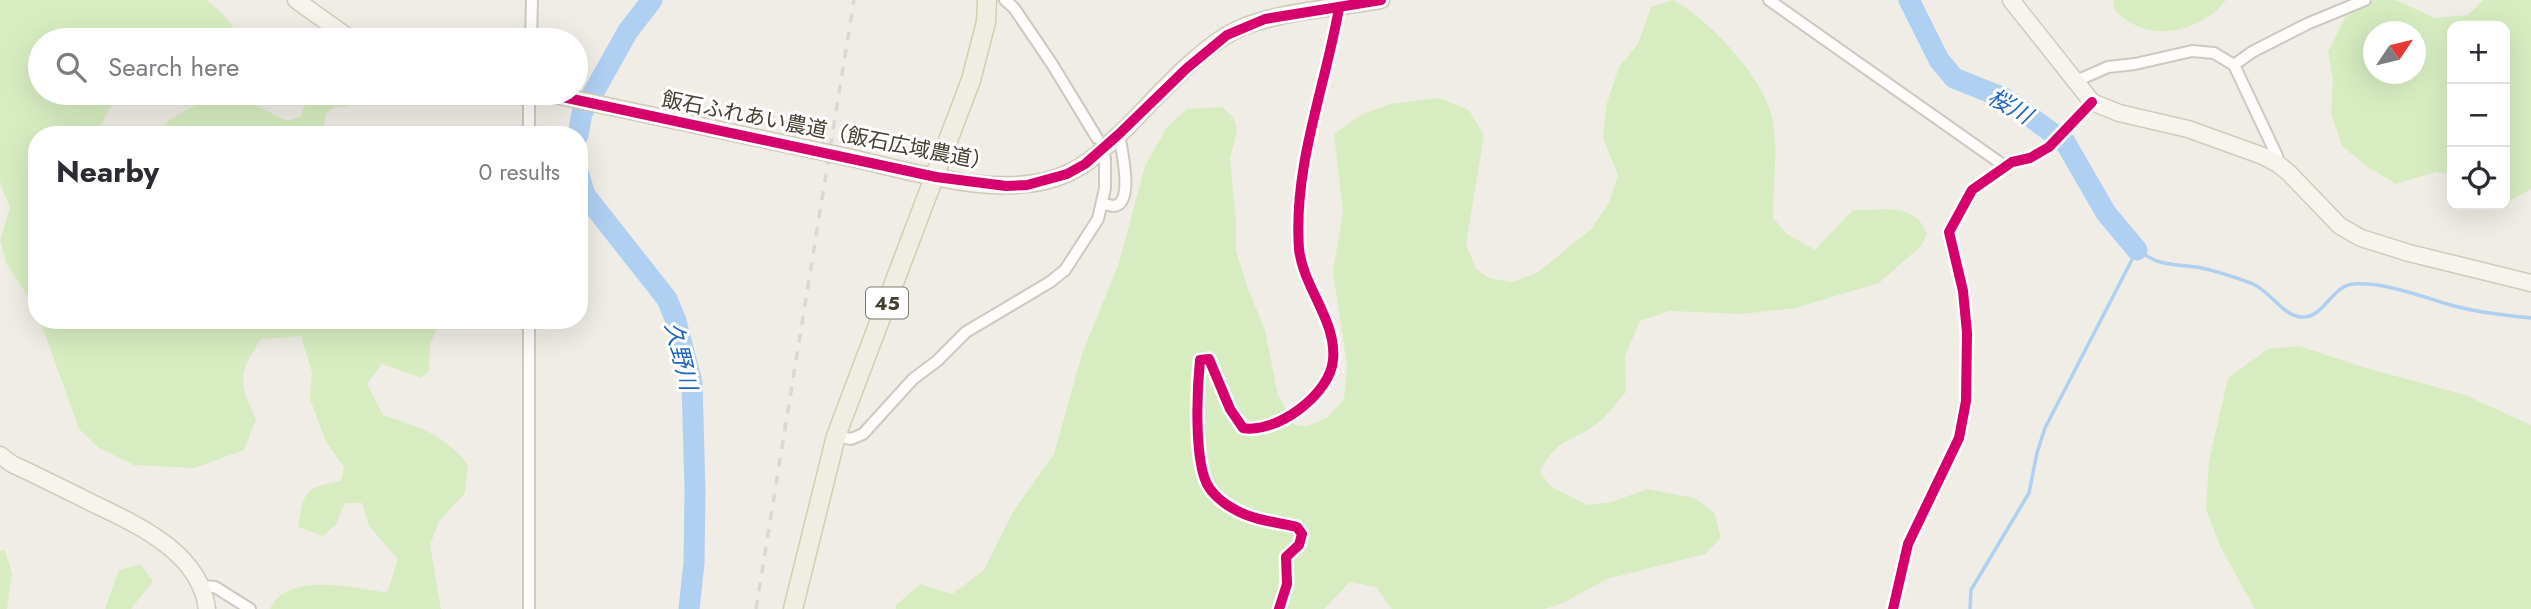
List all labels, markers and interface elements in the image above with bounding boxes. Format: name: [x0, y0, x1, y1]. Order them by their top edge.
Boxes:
north arrow: [2363, 21, 2426, 84]
map controls: [2447, 21, 2510, 210]
button: +: [2447, 21, 2510, 84]
search box: [28, 28, 588, 105]
icon: search: [52, 48, 90, 86]
text: Search here: [108, 48, 240, 86]
water label: 桜川: [1982, 80, 2041, 134]
street label: 飯石ふれあい農道（飯石広域農道）: [659, 84, 995, 178]
button: −: [2447, 84, 2510, 147]
button: locate: [2447, 147, 2510, 210]
text: Nearby: [56, 150, 159, 193]
text: 0 results: [478, 155, 560, 189]
road number: 45: [866, 288, 908, 318]
water label: 久野川: [656, 318, 707, 396]

